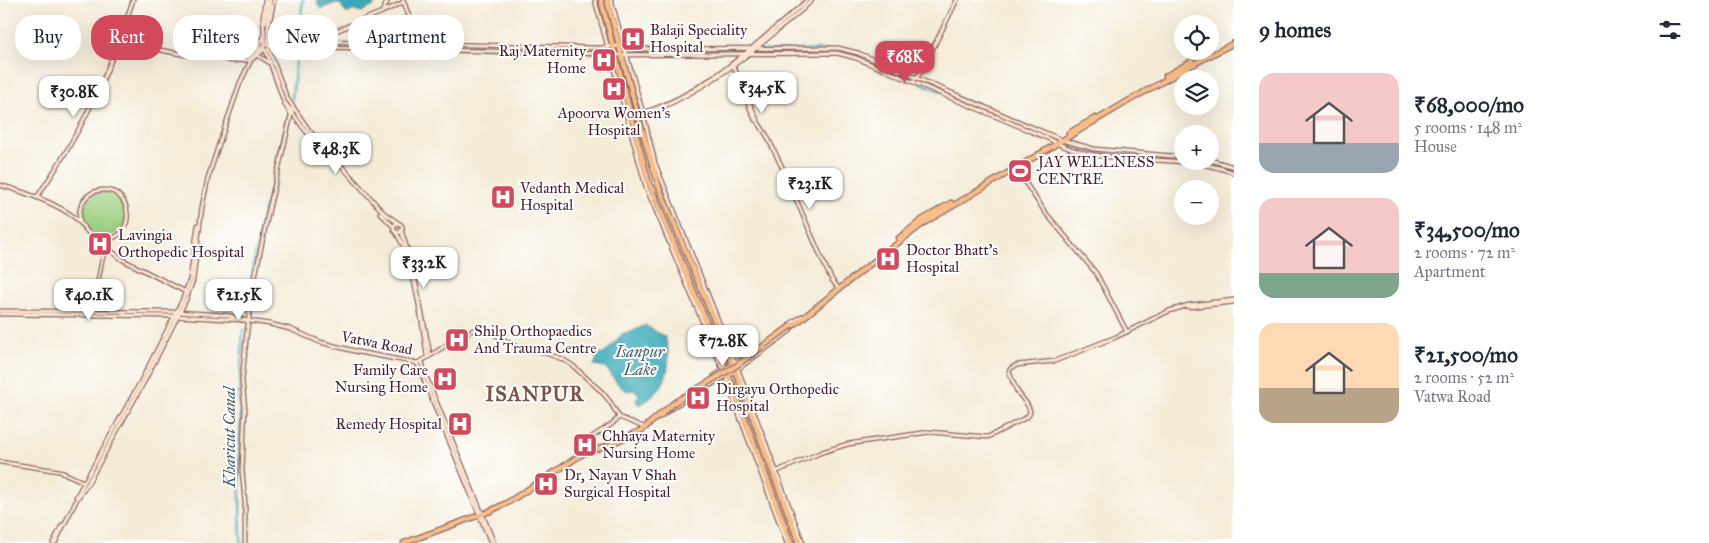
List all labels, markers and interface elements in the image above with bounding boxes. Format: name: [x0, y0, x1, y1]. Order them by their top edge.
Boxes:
chip: Buy: [15, 15, 81, 60]
chip: Rent: [91, 15, 163, 60]
chip: Filters: [173, 15, 258, 60]
chip: New: [268, 15, 338, 60]
chip: Apartment: [348, 15, 464, 60]
map controls: [1174, 15, 1219, 225]
button: locate: [1174, 15, 1219, 60]
icon: filters: [1656, 16, 1684, 44]
text: 9 homes: [1259, 17, 1331, 43]
place label: Balaji Speciality Hospital: [650, 21, 748, 56]
hospital icon: Balaji Speciality Hospital: [620, 26, 646, 52]
pin: ₹68K: [875, 41, 935, 83]
place label: Raj Maternity Home: [499, 42, 587, 77]
hospital icon: Raj Maternity Home: [591, 47, 617, 73]
text: ₹68K: [886, 47, 924, 66]
button: layers: [1174, 70, 1219, 115]
pin: ₹34.5K: [721, 72, 803, 114]
pin: ₹30.8K: [33, 76, 115, 118]
hospital icon: Apoorva Women's Hospital: [601, 76, 627, 102]
text: ₹34.5K: [739, 78, 785, 97]
text: ₹30.8K: [50, 82, 98, 101]
text: ₹68,000/mo: [1414, 92, 1524, 118]
icon: home: [1299, 93, 1359, 153]
place label: Apoorva Women's Hospital: [557, 104, 670, 139]
text: 5 rooms · 148 m²: [1414, 118, 1522, 137]
button: +: [1174, 125, 1219, 170]
pin: ₹48.3K: [295, 132, 377, 175]
text: House: [1414, 137, 1457, 156]
text: ₹48.3K: [312, 139, 360, 158]
place label: JAY WELLNESS CENTRE: [1036, 153, 1154, 188]
sports icon: JAY WELLNESS CENTRE: [1007, 158, 1033, 184]
pin: ₹23.1K: [769, 168, 851, 210]
text: ₹23.1K: [788, 174, 832, 193]
place label: Vedanth Medical Hospital: [519, 179, 625, 214]
button: −: [1174, 180, 1219, 225]
hospital icon: Vedanth Medical Hospital: [490, 184, 516, 210]
text: ₹34,500/mo: [1414, 217, 1520, 243]
icon: home: [1299, 218, 1359, 278]
place label: Lavingia Orthopedic Hospital: [118, 226, 245, 261]
hospital icon: Lavingia Orthopedic Hospital: [87, 231, 113, 257]
place label: Doctor Bhatt's Hospital: [906, 241, 998, 276]
text: 2 rooms · 72 m²: [1414, 243, 1515, 262]
pin: ₹33.2K: [383, 246, 465, 289]
hospital icon: Doctor Bhatt's Hospital: [875, 246, 901, 272]
text: ₹33.2K: [402, 253, 446, 272]
text: Apartment: [1414, 262, 1486, 281]
pin: ₹40.1K: [48, 278, 130, 321]
pin: ₹21.5K: [198, 278, 280, 321]
text: ₹40.1K: [65, 285, 113, 304]
text: ₹21.5K: [216, 285, 262, 304]
place label: Shilp Orthopaedics And Trauma Centre: [473, 322, 597, 357]
pin: ₹72.8K: [682, 324, 764, 367]
street label: Vatwa Road: [339, 327, 415, 359]
hospital icon: Shilp Orthopaedics And Trauma Centre: [444, 327, 470, 353]
text: ₹72.8K: [698, 331, 748, 350]
water label: Isanpur Lake: [614, 342, 666, 379]
text: ₹21,500/mo: [1414, 342, 1518, 368]
icon: home: [1299, 343, 1359, 403]
place label: Family Care Nursing Home: [335, 361, 428, 396]
hospital icon: Family Care Nursing Home: [432, 366, 458, 392]
text: 2 rooms · 52 m²: [1414, 368, 1514, 387]
place label: Dirgayu Orthopedic Hospital: [716, 380, 839, 415]
district label: ISANPUR: [486, 382, 584, 406]
water label: Kharicut Canal: [220, 385, 239, 488]
hospital icon: Dirgayu Orthopedic Hospital: [685, 385, 711, 411]
text: Vatwa Road: [1414, 387, 1491, 406]
hospital icon: Remedy Hospital: [447, 411, 473, 437]
place label: Remedy Hospital: [336, 415, 443, 433]
place label: Chhaya Maternity Nursing Home: [602, 427, 716, 462]
hospital icon: Chhaya Maternity Nursing Home: [572, 432, 598, 458]
place label: Dr, Nayan V Shah Surgical Hospital: [564, 466, 677, 501]
hospital icon: Dr, Nayan V Shah Surgical Hospital: [533, 471, 559, 497]

